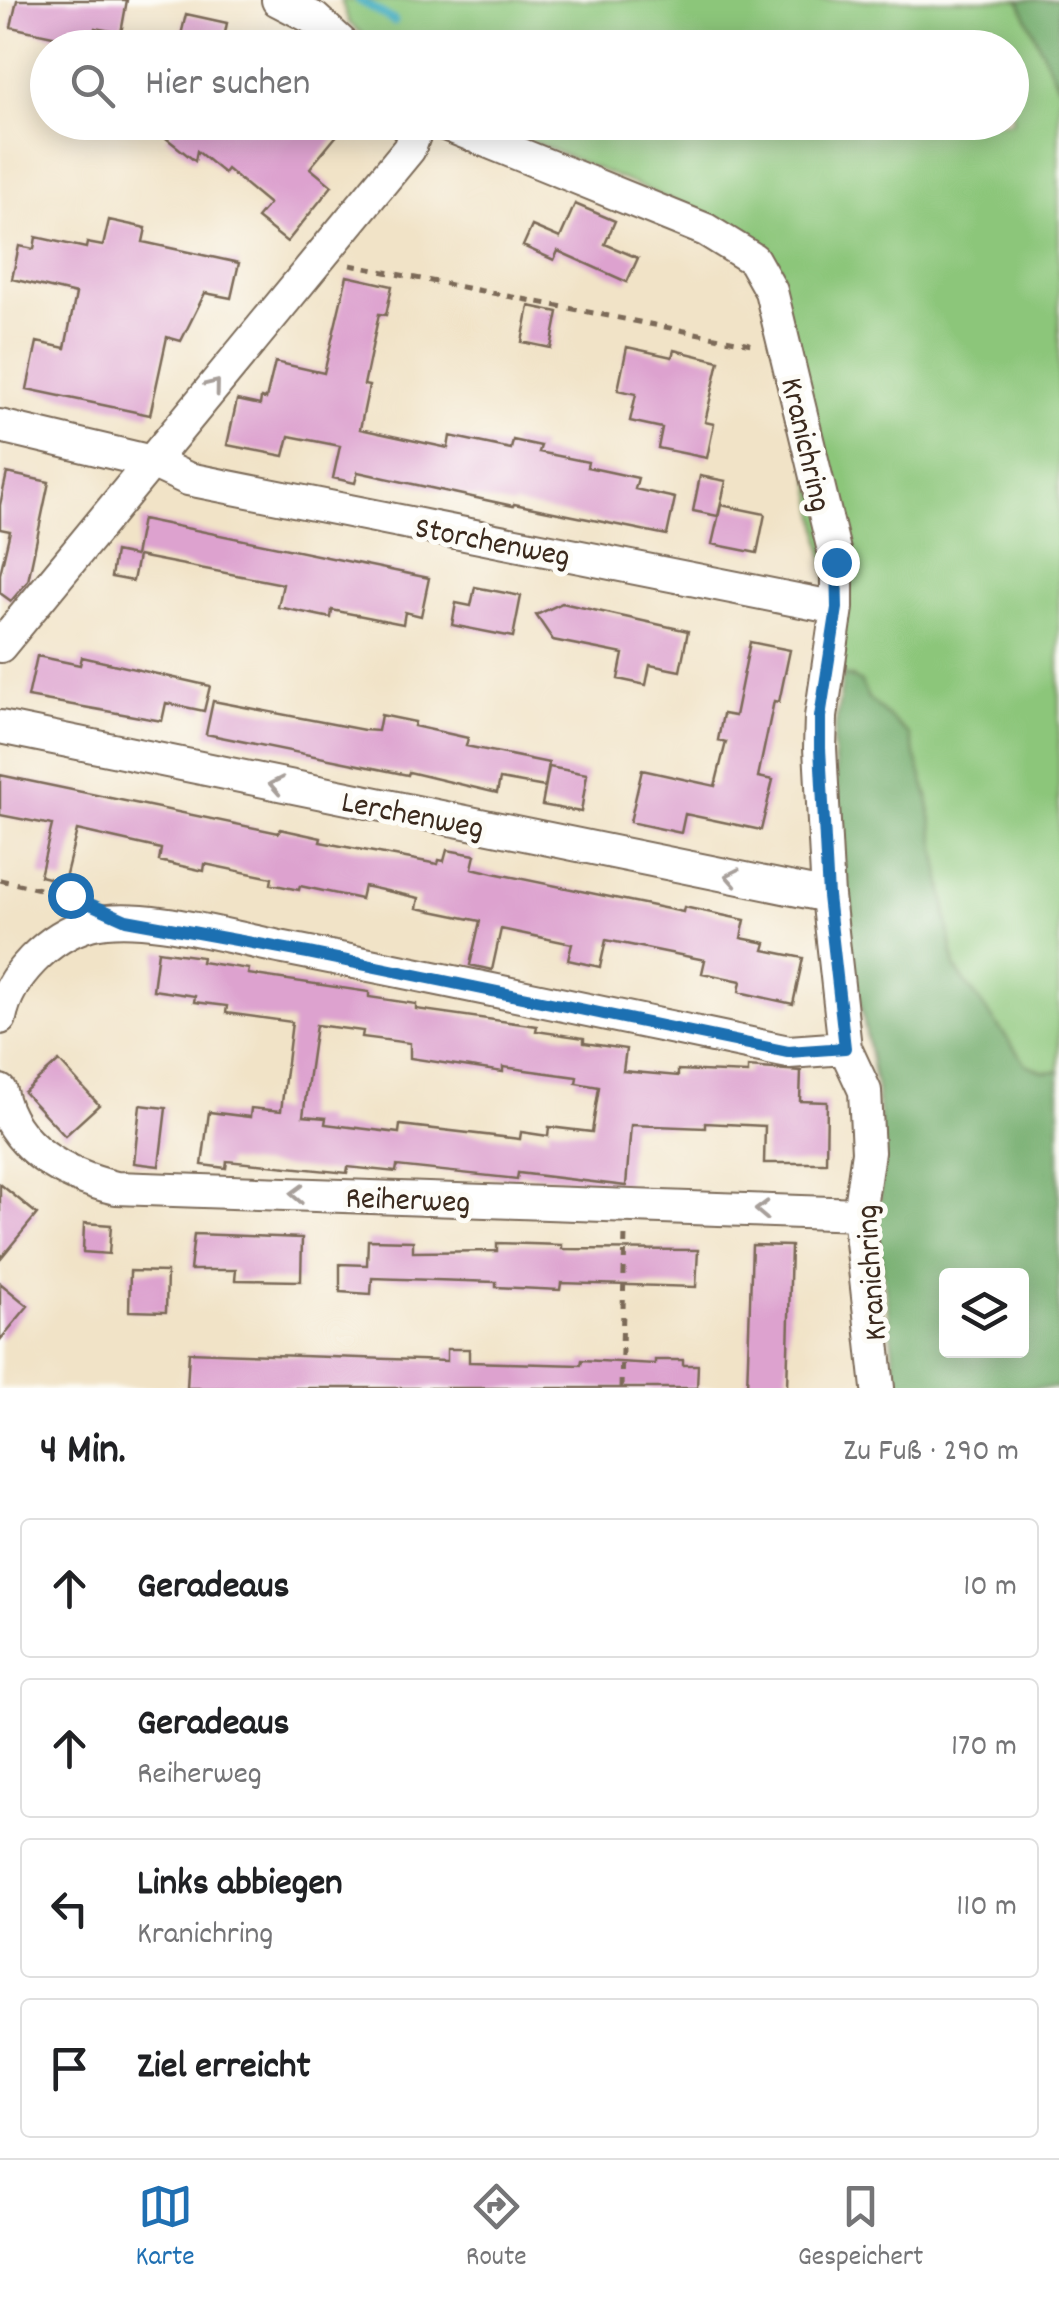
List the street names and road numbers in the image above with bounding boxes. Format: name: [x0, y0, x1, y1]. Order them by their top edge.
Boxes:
street label: Kranichring: [765, 374, 841, 517]
street label: Storchenweg: [411, 507, 574, 582]
street label: Lerchenweg: [337, 782, 487, 854]
street label: Reiherweg: [345, 1178, 471, 1228]
street label: Kranichring: [846, 1203, 902, 1342]

